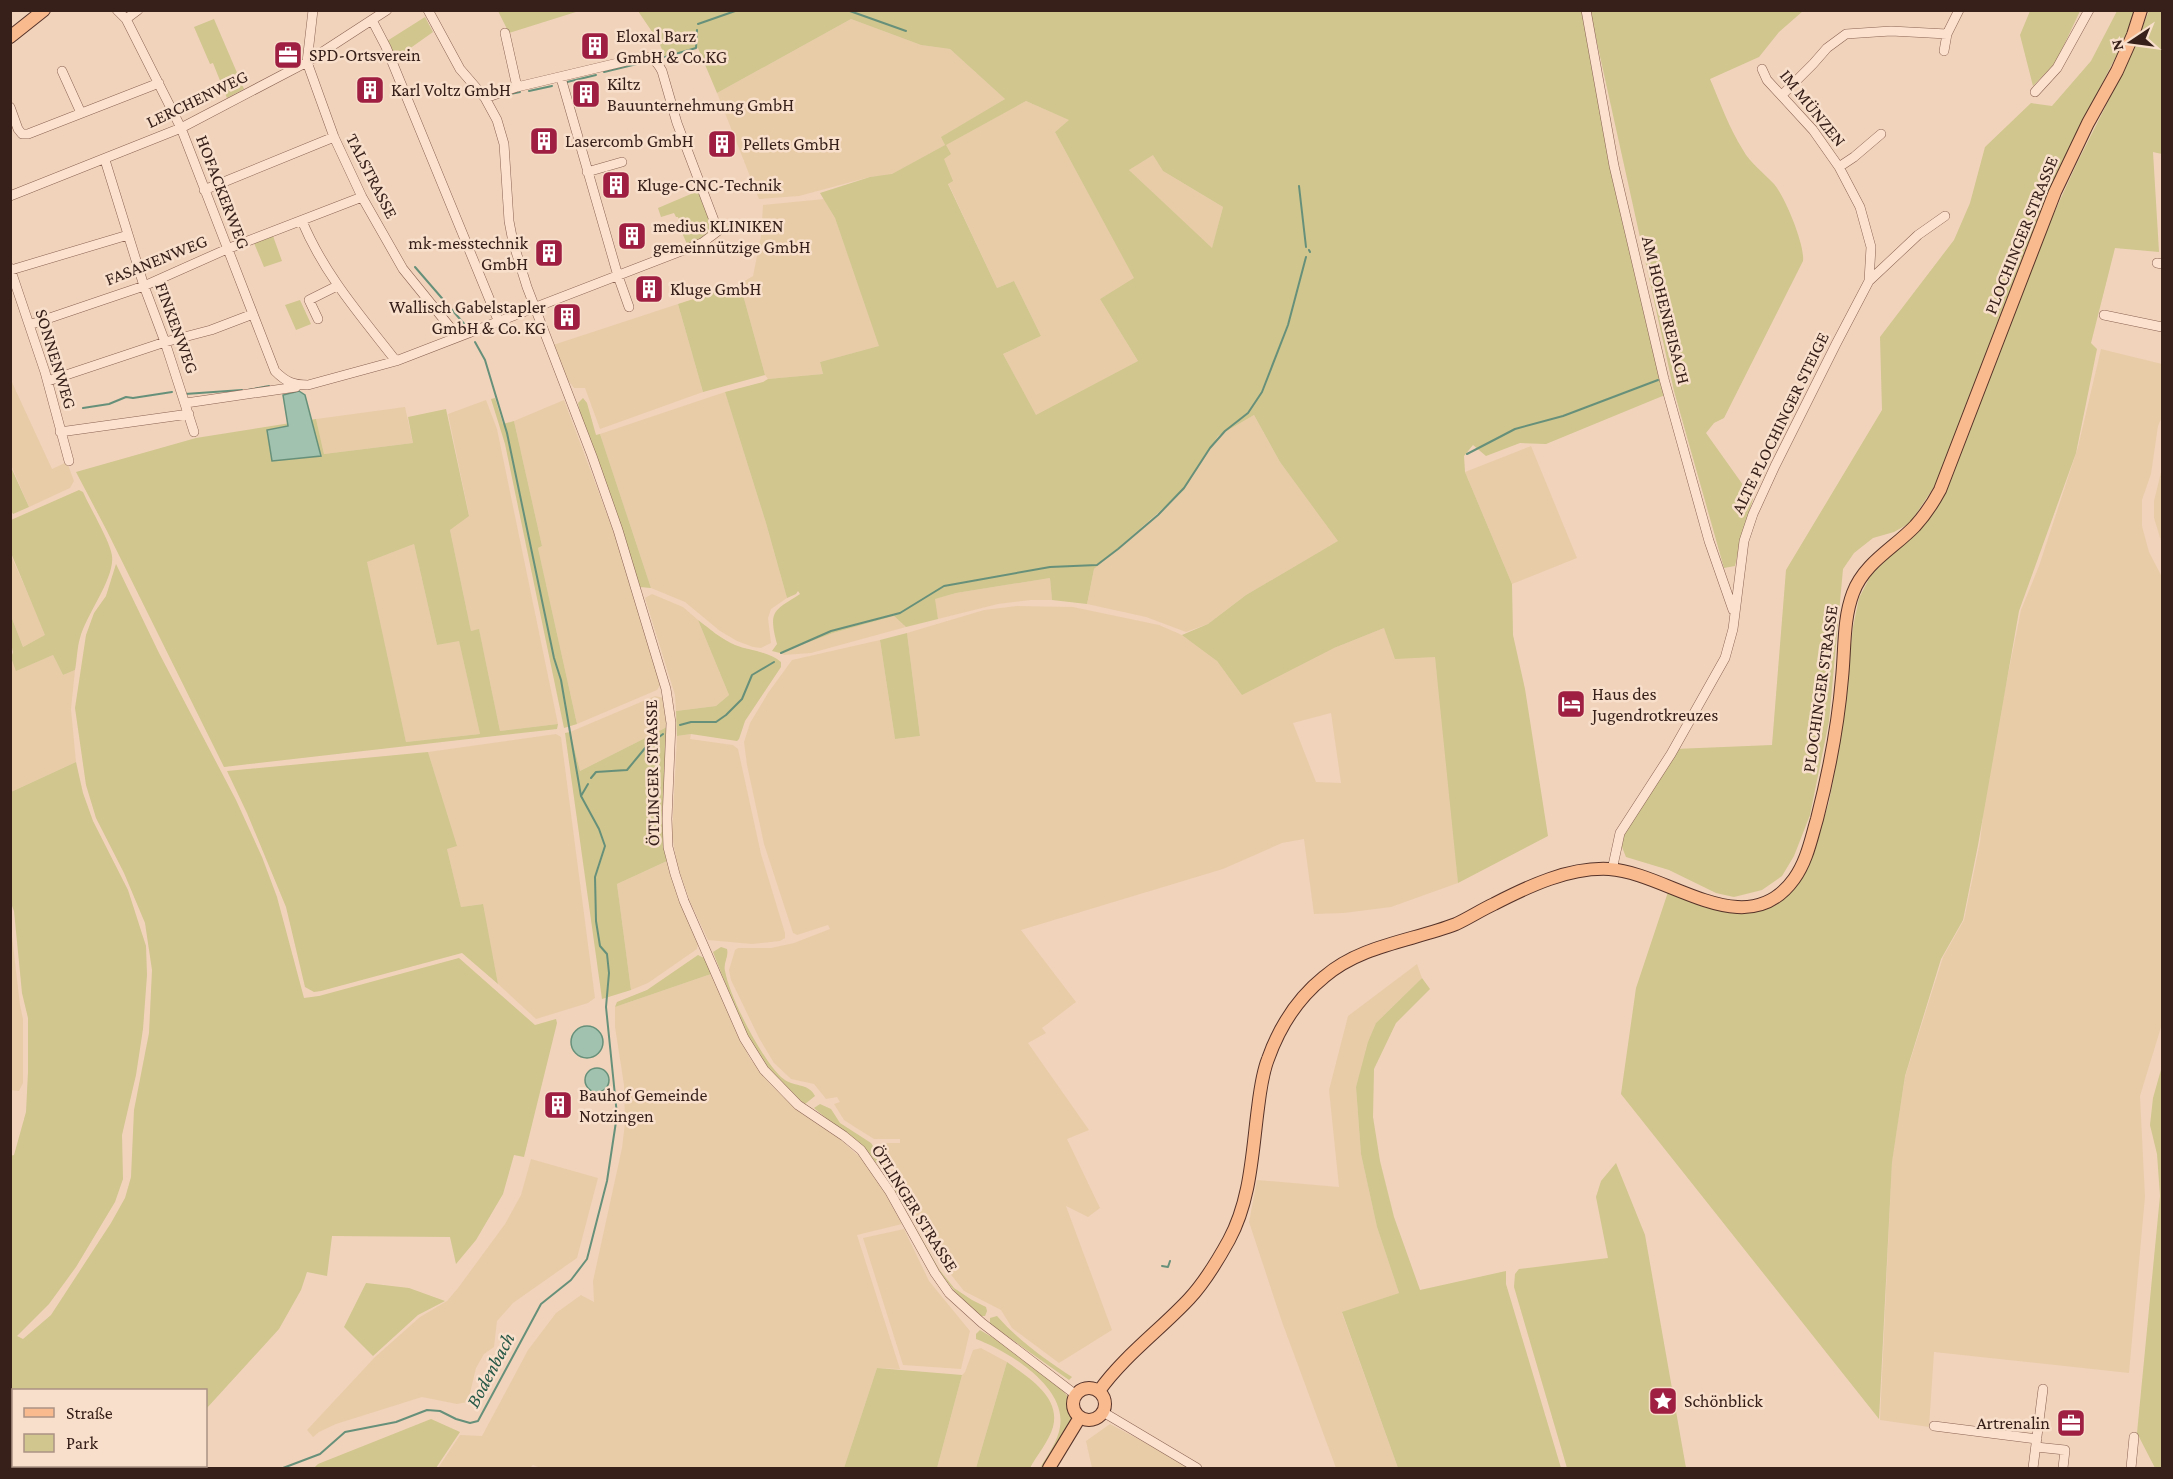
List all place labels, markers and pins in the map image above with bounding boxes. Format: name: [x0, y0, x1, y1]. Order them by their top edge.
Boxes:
place label: Eloxal Barz GmbH & Co.KG: [616, 26, 727, 67]
building icon: Eloxal Barz GmbH & Co.KG: [579, 30, 611, 62]
office icon: SPD-Ortsverein: [272, 39, 304, 71]
place label: SPD-Ortsverein: [309, 45, 421, 65]
building icon: Karl Voltz GmbH: [354, 74, 386, 106]
place label: Kiltz Bauunternehmung GmbH: [607, 74, 794, 115]
building icon: Kiltz Bauunternehmung GmbH: [570, 78, 602, 110]
place label: Karl Voltz GmbH: [391, 80, 511, 100]
building icon: Lasercomb GmbH: [528, 125, 560, 157]
building icon: Pellets GmbH: [706, 128, 738, 160]
place label: Lasercomb GmbH: [565, 131, 694, 151]
place label: Pellets GmbH: [743, 134, 840, 154]
building icon: Kluge-CNC-Technik: [600, 169, 632, 201]
place label: Kluge-CNC-Technik: [637, 175, 782, 195]
place label: medius KLINIKEN gemeinnützige GmbH: [653, 216, 811, 257]
building icon: medius KLINIKEN gemeinnützige GmbH: [616, 220, 648, 252]
place label: mk-messtechnik GmbH: [408, 233, 528, 274]
building icon: mk-messtechnik GmbH: [533, 237, 565, 269]
building icon: Kluge GmbH: [633, 273, 665, 305]
place label: Kluge GmbH: [670, 279, 762, 299]
place label: Wallisch Gabelstapler GmbH & Co. KG: [389, 297, 547, 338]
building icon: Wallisch Gabelstapler GmbH & Co. KG: [551, 301, 583, 333]
place label: Haus des Jugendrotkreuzes: [1590, 684, 1718, 725]
hotel icon: Haus des Jugendrotkreuzes: [1555, 688, 1587, 720]
place label: Bauhof Gemeinde Notzingen: [579, 1085, 708, 1126]
building icon: Bauhof Gemeinde Notzingen: [542, 1089, 574, 1121]
place icon: Schönblick: [1647, 1385, 1679, 1417]
place label: Schönblick: [1684, 1391, 1763, 1411]
office icon: Artrenalin: [2055, 1407, 2087, 1439]
place label: Artrenalin: [1976, 1413, 2050, 1433]

